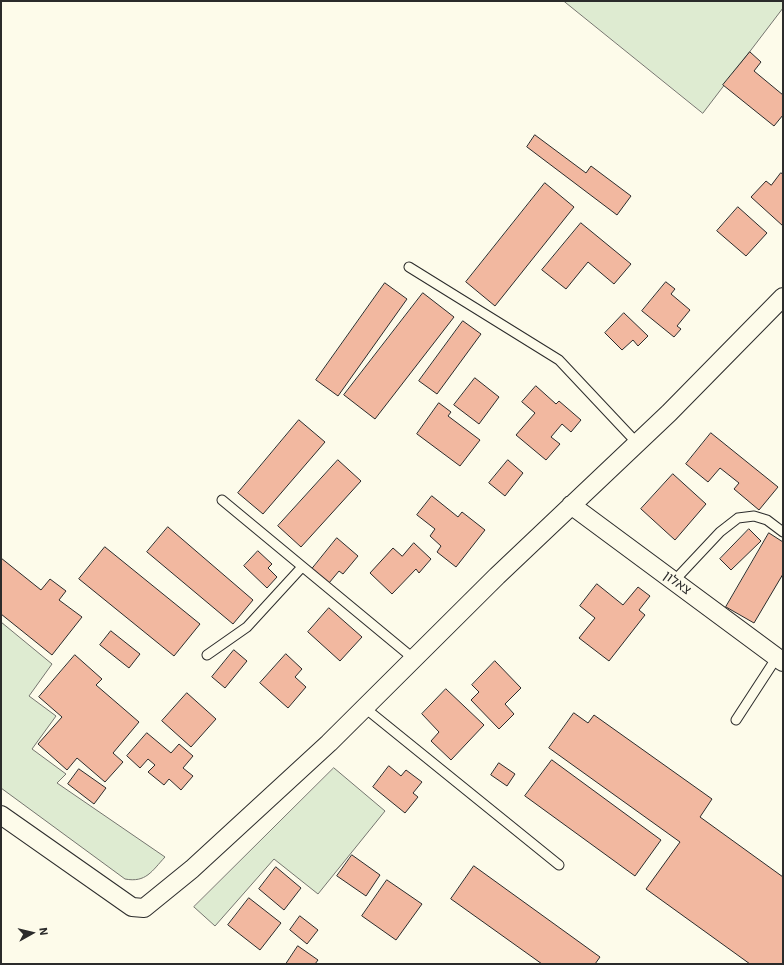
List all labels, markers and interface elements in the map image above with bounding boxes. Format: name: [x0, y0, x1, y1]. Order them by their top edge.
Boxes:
street label: צאלון: [660, 568, 694, 598]
north arrow: [12, 913, 52, 953]
text: N: [36, 926, 51, 936]

